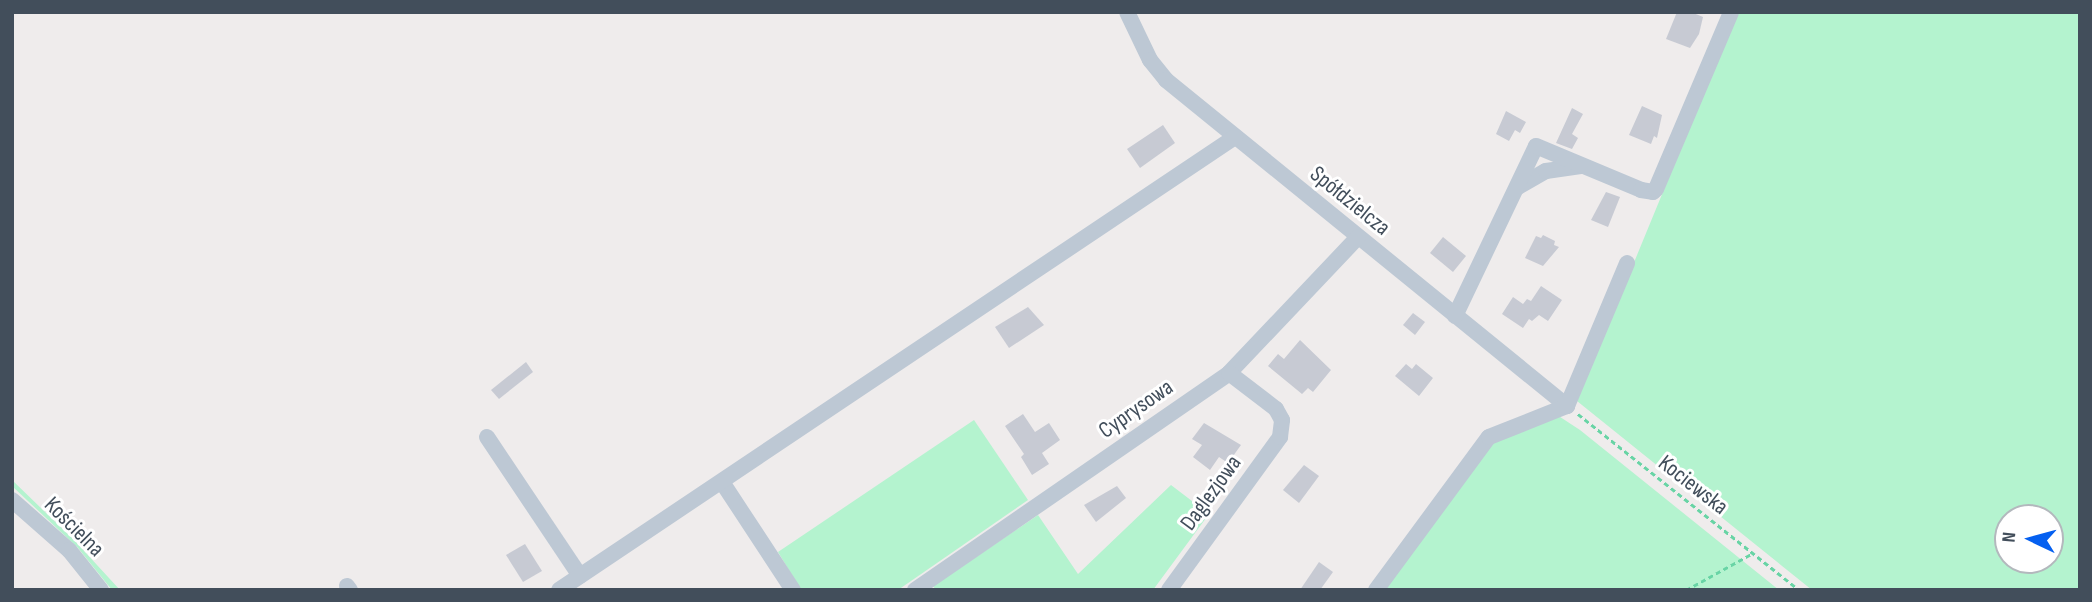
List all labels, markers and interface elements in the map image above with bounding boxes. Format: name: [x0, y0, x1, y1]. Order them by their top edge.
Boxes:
street label: Spółdzielcza: [1304, 160, 1396, 242]
street label: Cyprysowa: [1094, 374, 1178, 444]
street label: Kociewska: [1653, 449, 1733, 521]
street label: Daglezjowa: [1175, 450, 1247, 536]
street label: Kościelna: [38, 491, 110, 563]
north arrow: [1994, 504, 2064, 574]
text: N: [1998, 531, 2021, 543]

